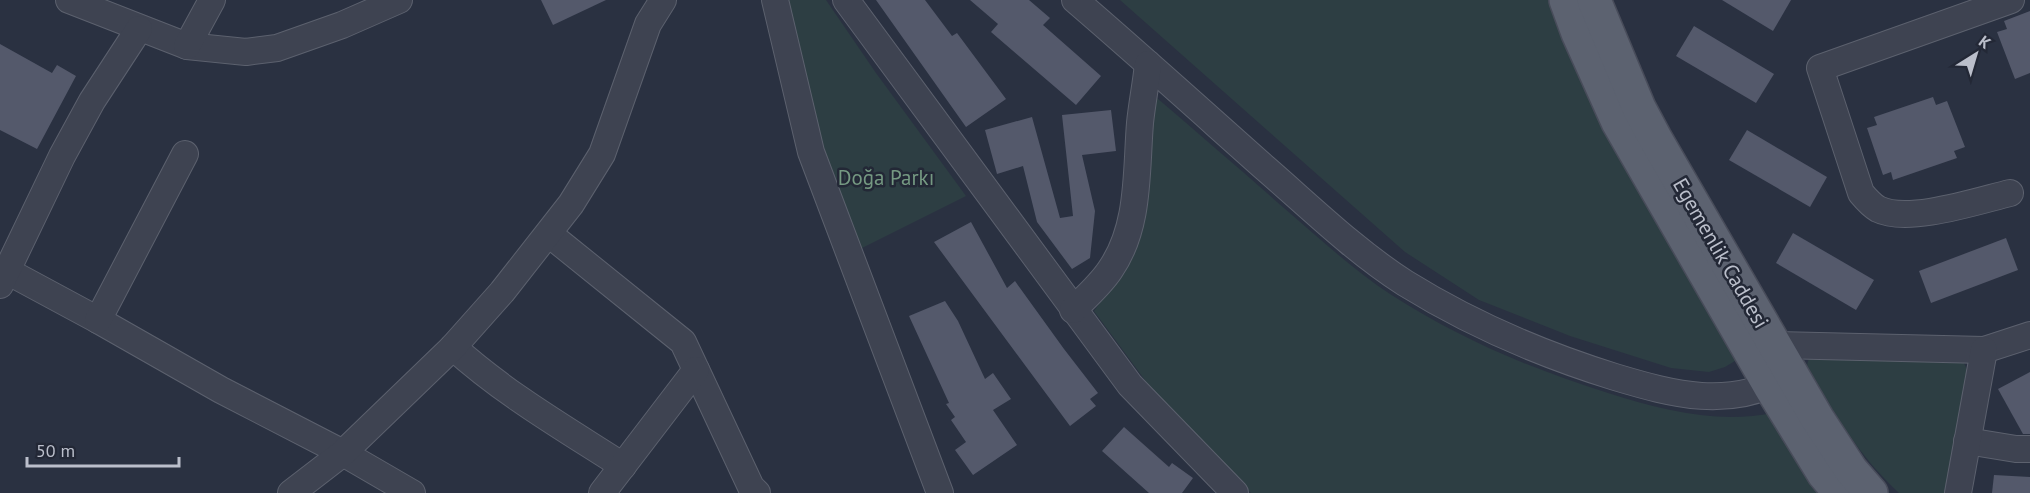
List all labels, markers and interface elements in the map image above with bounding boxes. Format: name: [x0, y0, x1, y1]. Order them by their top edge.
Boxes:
north arrow: [1946, 24, 2006, 84]
text: K: [1975, 31, 1995, 53]
park label: Doğa Parkı: [838, 164, 934, 191]
street label: Egemenlik Caddesi: [1667, 173, 1775, 333]
scale bar: [27, 430, 178, 468]
text: 50 m: [36, 439, 75, 462]

